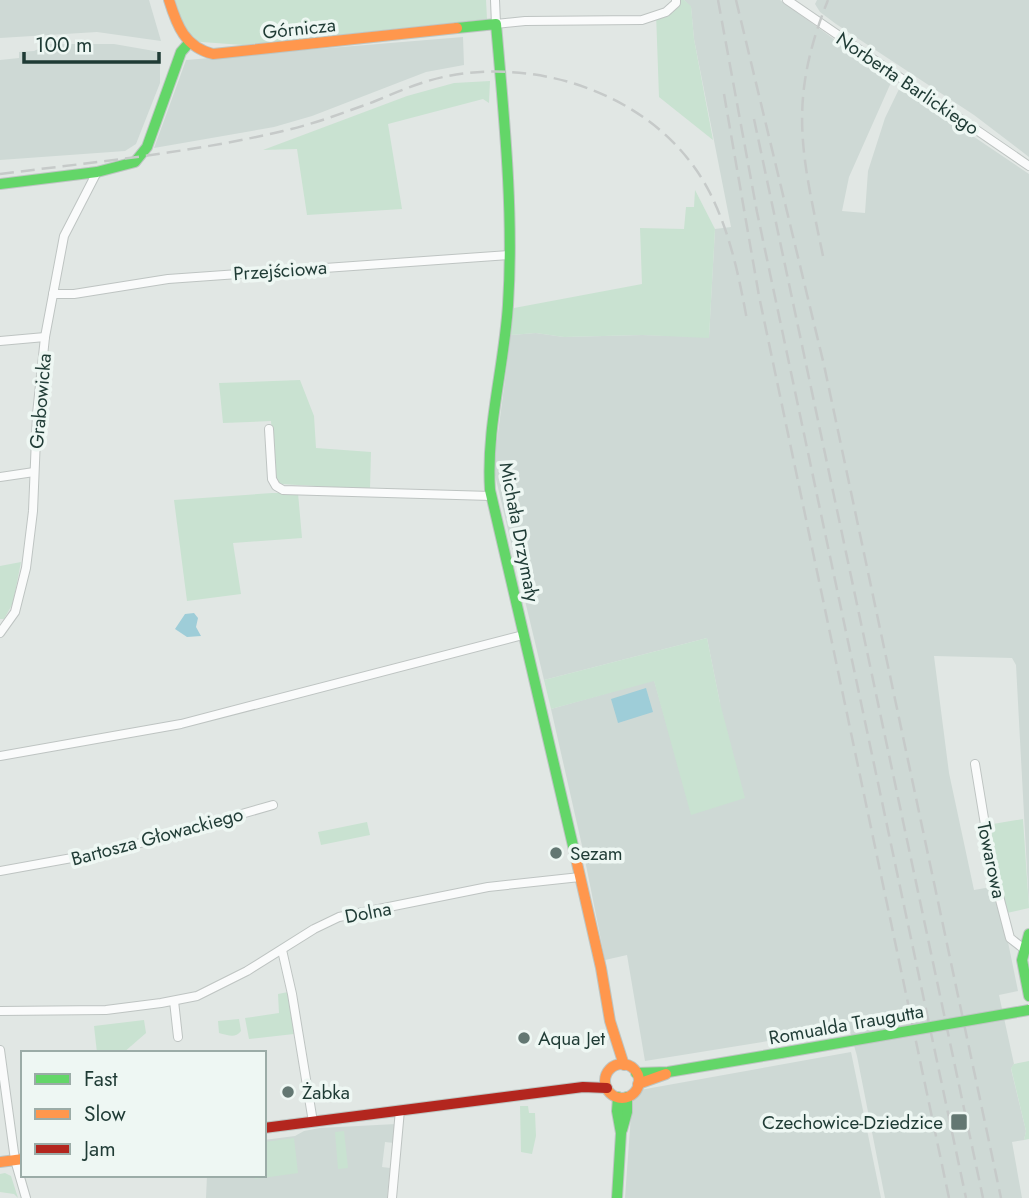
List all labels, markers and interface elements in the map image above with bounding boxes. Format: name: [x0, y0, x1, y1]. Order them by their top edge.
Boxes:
street label: Górnicza: [261, 11, 337, 46]
scale bar: [24, 21, 159, 65]
street label: Norberta Barlickiego: [831, 26, 985, 141]
text: 100 m: [35, 30, 92, 60]
street label: Przejściowa: [232, 254, 328, 287]
street label: Grabowicka: [23, 352, 58, 450]
street label: Michała Drzymały: [493, 460, 546, 605]
street label: Bartosza Głowackiego: [68, 801, 246, 872]
street label: Towarowa: [970, 819, 1013, 901]
place label: Sezam: [570, 840, 623, 867]
marker: Sezam: [548, 845, 564, 861]
street label: Dolna: [343, 895, 394, 930]
street label: Romualda Traugutta: [766, 998, 926, 1051]
place label: Aqua Jet: [538, 1025, 606, 1052]
marker: Aqua Jet: [516, 1030, 532, 1046]
legend: [21, 1051, 266, 1177]
text: Fast: [84, 1064, 117, 1094]
place label: Żabka: [302, 1079, 350, 1106]
marker: Żabka: [280, 1084, 296, 1100]
text: Slow: [84, 1099, 126, 1129]
place label: Czechowice-Dziedzice: [762, 1109, 943, 1136]
marker: Czechowice-Dziedzice: [949, 1112, 969, 1132]
text: Jam: [81, 1134, 116, 1164]

